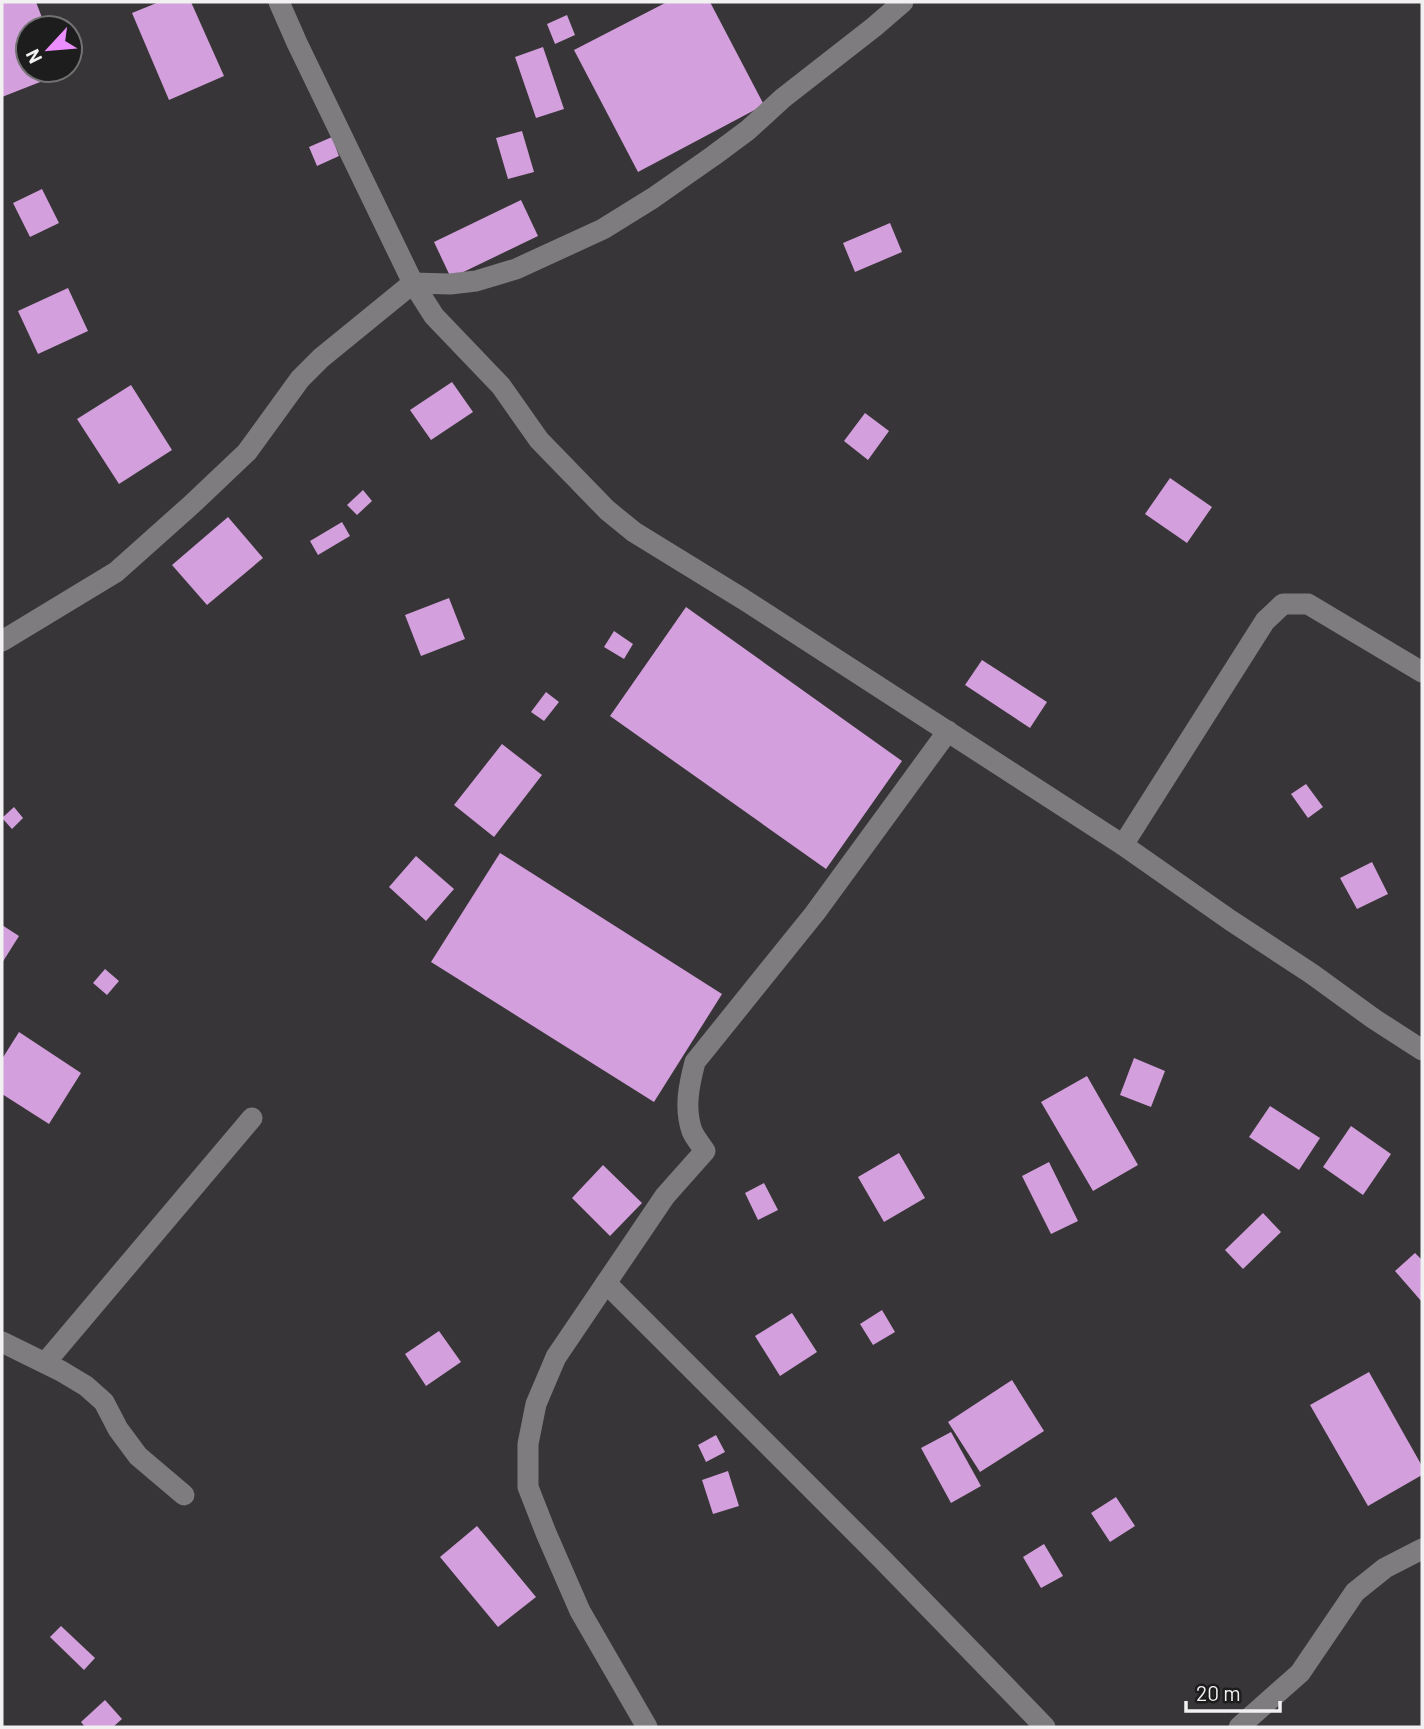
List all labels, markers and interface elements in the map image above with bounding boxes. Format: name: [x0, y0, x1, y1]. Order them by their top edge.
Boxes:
north arrow: [14, 14, 84, 84]
text: N: [20, 46, 46, 67]
scale bar: [1186, 1670, 1280, 1714]
text: 20 m: [1196, 1680, 1241, 1705]

